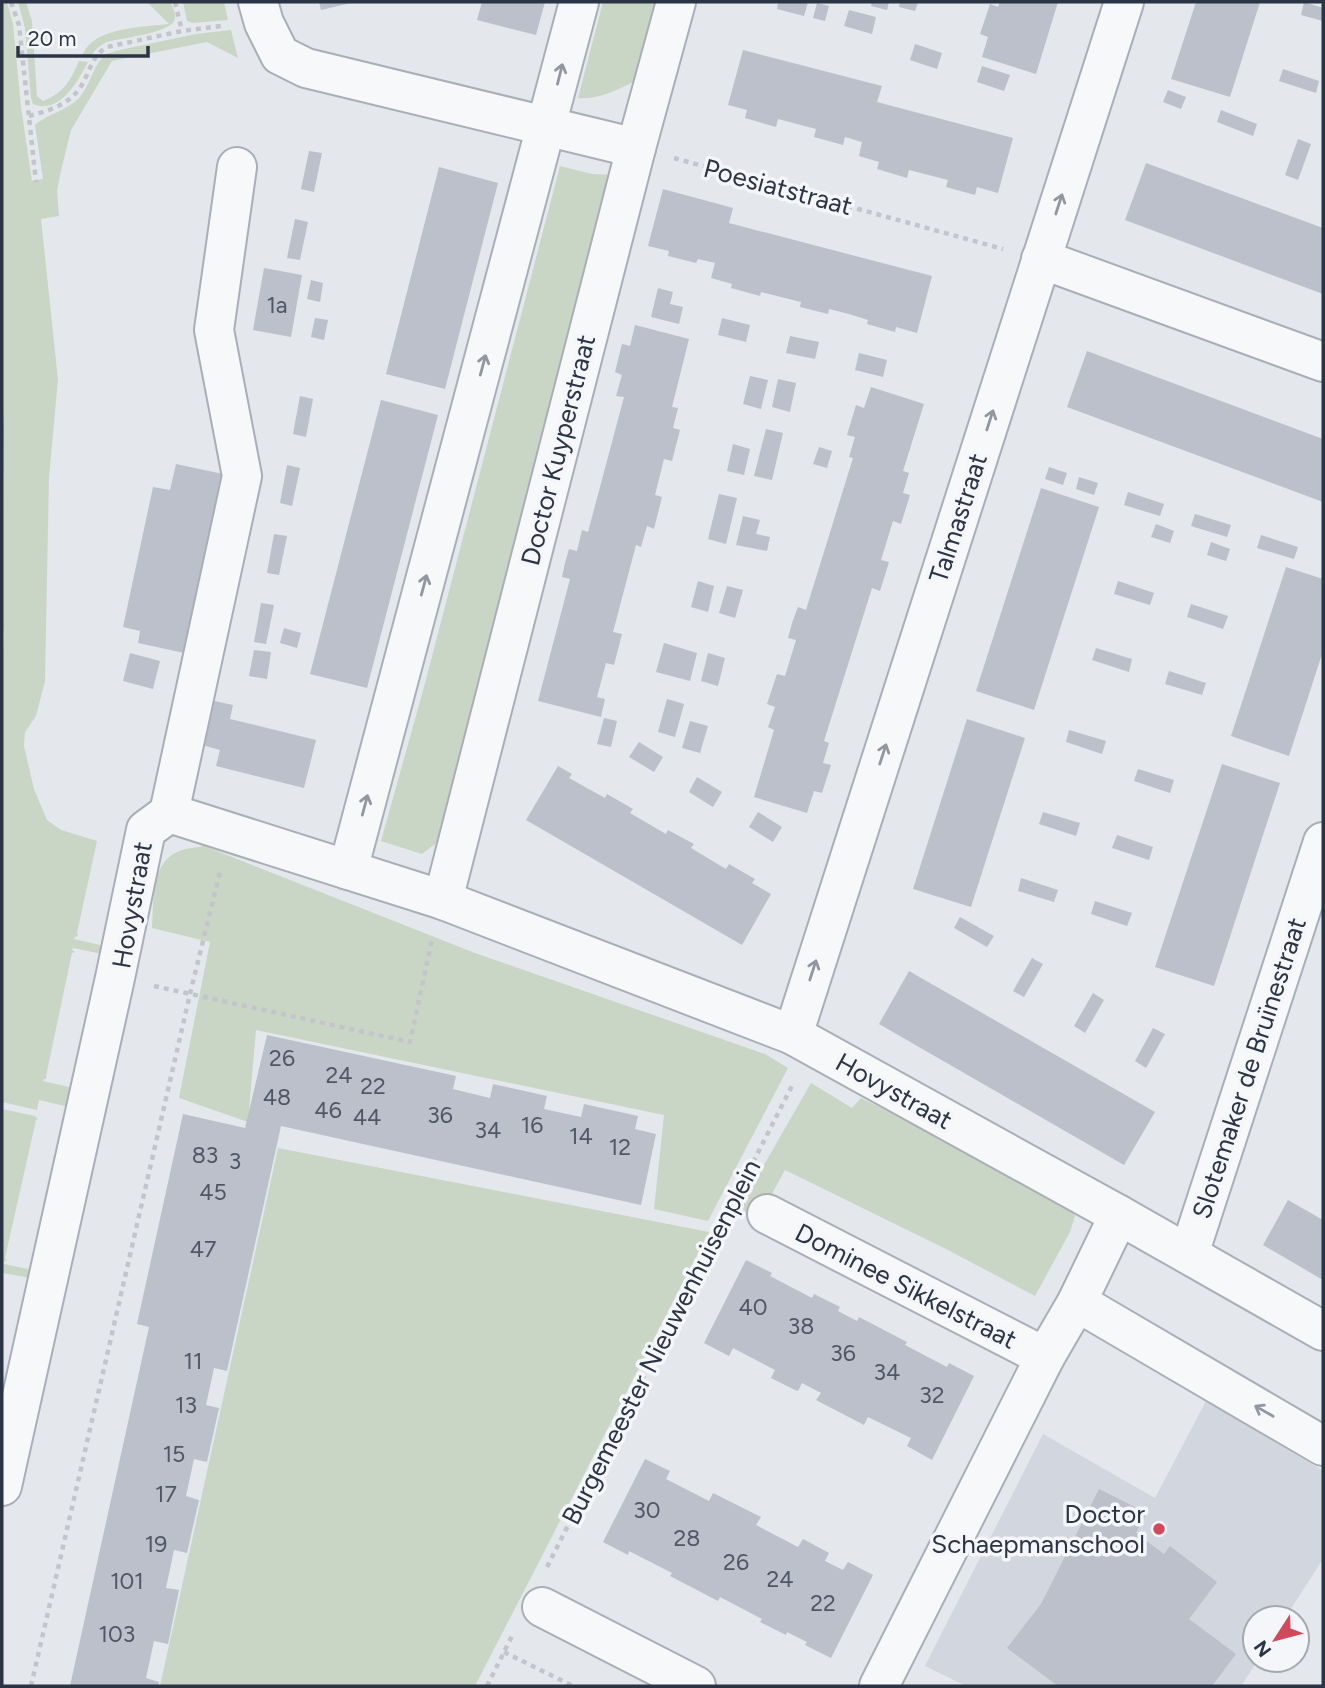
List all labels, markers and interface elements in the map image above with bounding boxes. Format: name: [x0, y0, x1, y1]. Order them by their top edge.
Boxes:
scale bar: [18, 14, 147, 58]
text: 20 m: [28, 26, 76, 51]
one-way arrow: [555, 63, 568, 85]
street label: Poesiatstraat: [700, 152, 856, 222]
one-way arrow: [1054, 193, 1066, 215]
house number: 1a: [266, 291, 288, 319]
street label: Doctor Kuyperstraat: [514, 331, 602, 569]
one-way arrow: [477, 354, 490, 377]
one-way arrow: [984, 410, 997, 432]
street label: Talmastraat: [922, 449, 994, 587]
one-way arrow: [418, 574, 431, 597]
one-way arrow: [878, 743, 890, 765]
one-way arrow: [359, 794, 372, 816]
street label: Hovystraat: [105, 839, 159, 971]
street label: Slotemaker de Bruïnestraat: [1185, 913, 1313, 1223]
one-way arrow: [808, 960, 821, 982]
house number: 26: [269, 1044, 295, 1072]
street label: Hovystraat: [830, 1046, 958, 1136]
house number: 24: [325, 1061, 353, 1089]
house number: 22: [360, 1072, 386, 1100]
house number: 48: [263, 1083, 291, 1111]
house number: 46: [314, 1096, 342, 1124]
house number: 36: [427, 1101, 453, 1129]
house number: 44: [353, 1103, 381, 1131]
house number: 16: [521, 1111, 543, 1139]
house number: 34: [475, 1116, 501, 1144]
house number: 14: [569, 1122, 593, 1150]
house number: 12: [609, 1133, 631, 1161]
house number: 83: [192, 1141, 218, 1169]
house number: 3: [229, 1147, 241, 1175]
street label: Burgemeester Nieuwenhuisenplein: [555, 1154, 767, 1530]
house number: 45: [199, 1178, 227, 1206]
street label: Dominee Sikkelstraat: [790, 1216, 1022, 1356]
house number: 47: [190, 1235, 216, 1263]
house number: 40: [738, 1293, 768, 1321]
house number: 38: [788, 1312, 814, 1340]
house number: 36: [830, 1339, 856, 1367]
house number: 11: [184, 1347, 203, 1375]
house number: 34: [874, 1358, 900, 1386]
house number: 32: [919, 1381, 945, 1409]
house number: 13: [175, 1391, 197, 1419]
one-way arrow: [1255, 1404, 1275, 1418]
house number: 15: [163, 1440, 185, 1468]
house number: 17: [155, 1480, 177, 1508]
house number: 30: [633, 1496, 661, 1524]
place label: Doctor Schaepmanschool: [931, 1498, 1145, 1560]
marker: Doctor Schaepmanschool: [1151, 1521, 1167, 1537]
house number: 28: [674, 1524, 700, 1552]
house number: 19: [145, 1530, 167, 1558]
house number: 26: [723, 1548, 749, 1576]
house number: 24: [766, 1565, 794, 1593]
house number: 101: [110, 1567, 144, 1595]
house number: 22: [810, 1589, 836, 1617]
north arrow: [1241, 1604, 1311, 1674]
house number: 103: [99, 1620, 135, 1648]
text: N: [1249, 1636, 1276, 1661]

